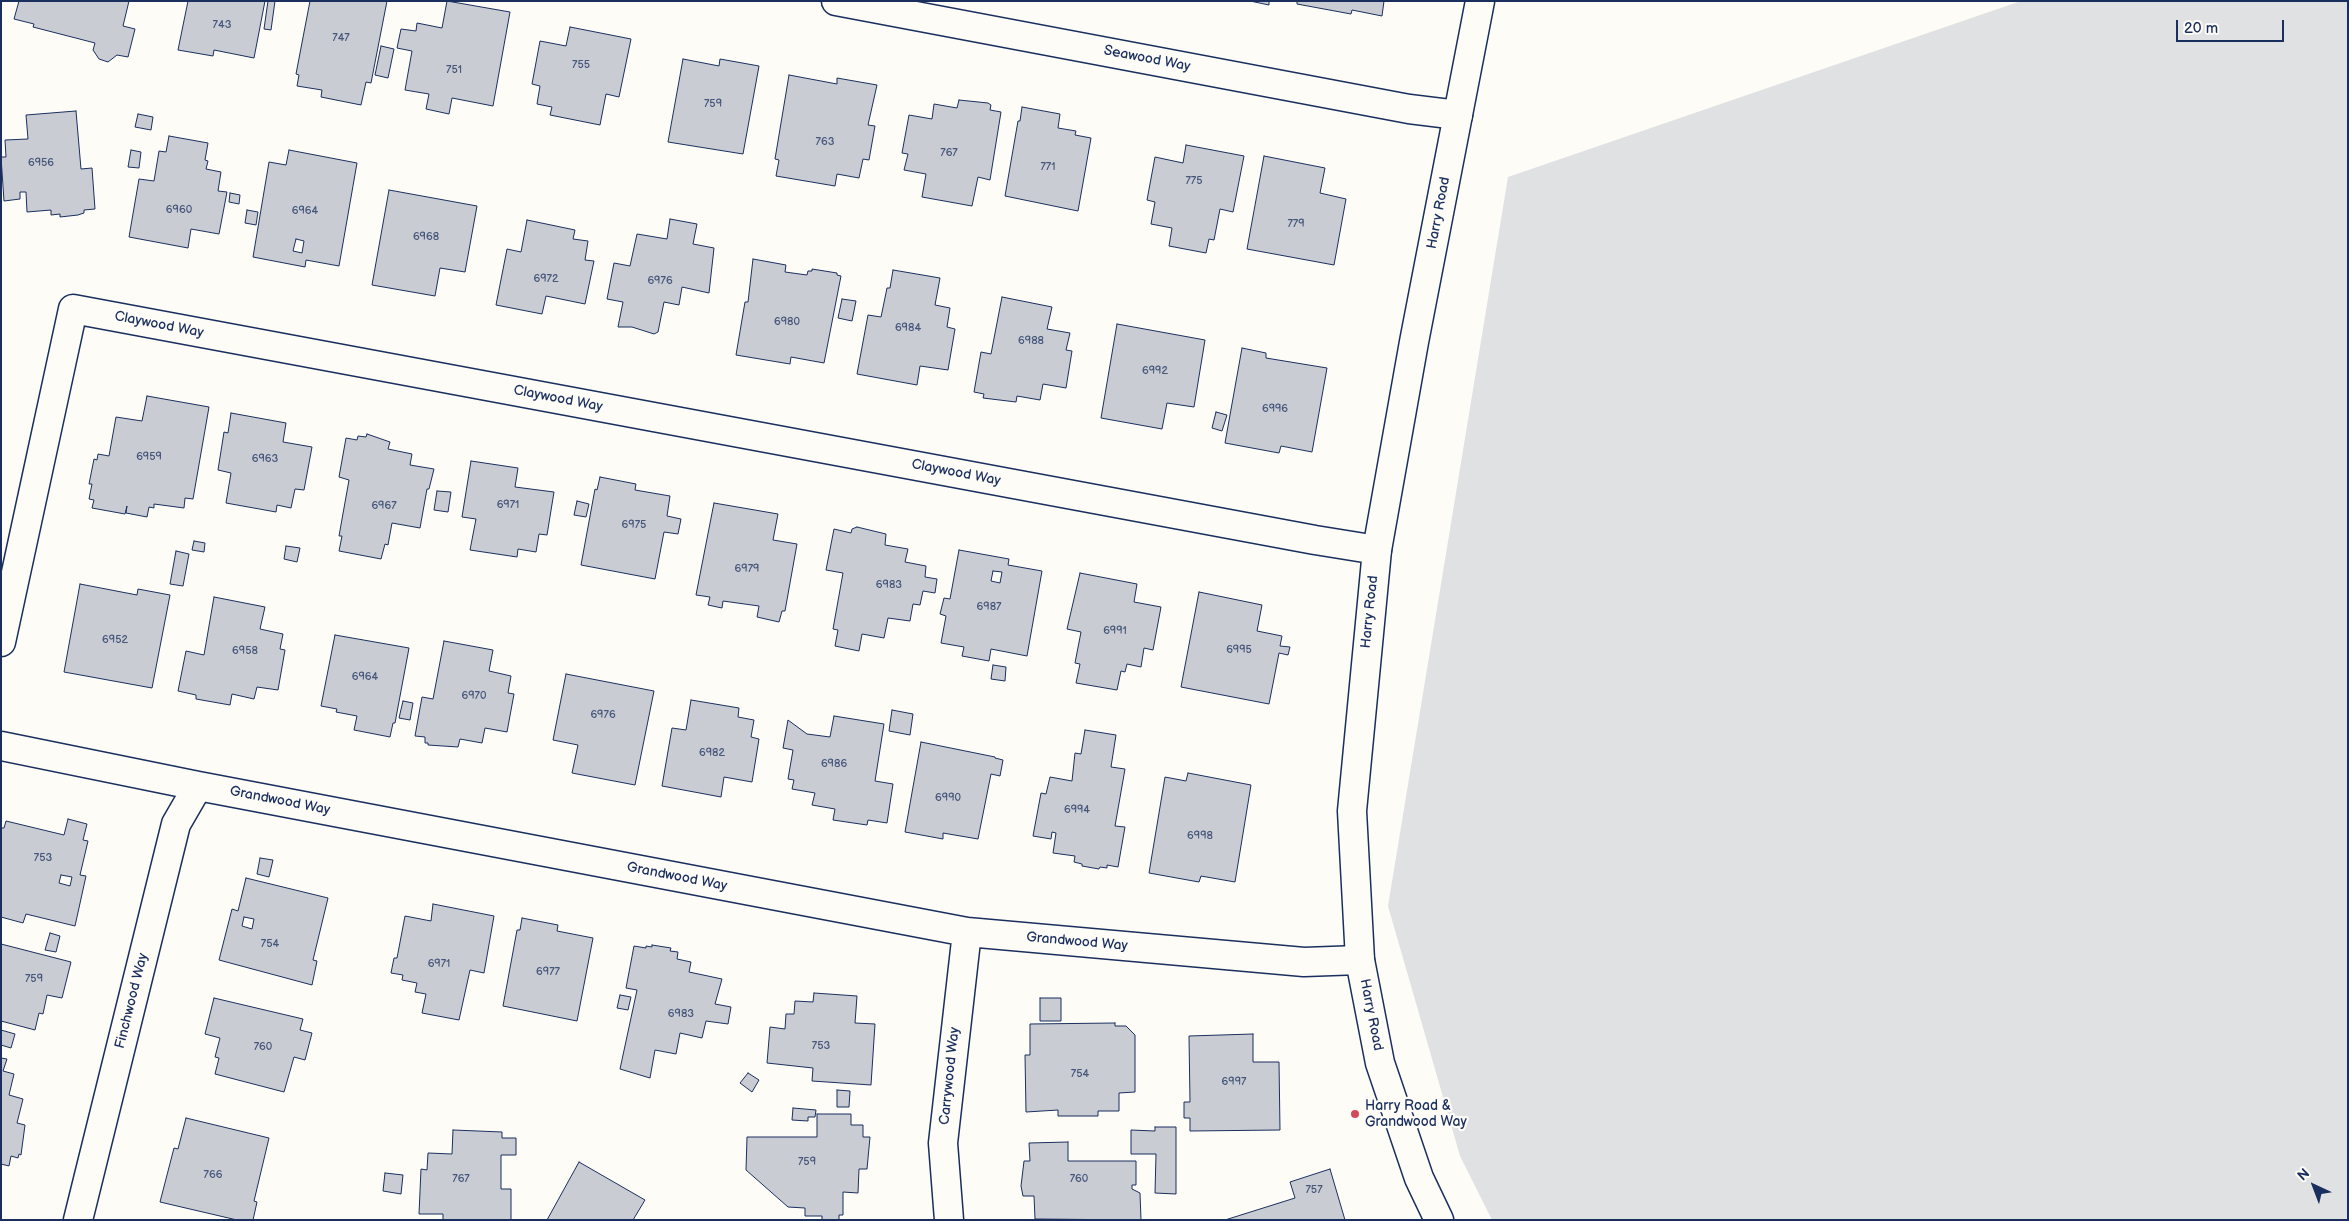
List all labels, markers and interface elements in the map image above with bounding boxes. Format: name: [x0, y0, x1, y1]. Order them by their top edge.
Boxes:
scale bar: [2179, 10, 2286, 42]
house number: 743: [213, 18, 231, 32]
text: 20 m: [2184, 19, 2218, 38]
house number: 747: [332, 31, 350, 45]
street label: Seawood Way: [1102, 42, 1192, 76]
house number: 755: [572, 58, 590, 72]
house number: 751: [446, 63, 462, 77]
house number: 759: [704, 97, 722, 111]
house number: 763: [816, 135, 834, 149]
house number: 767: [940, 146, 958, 160]
house number: 6956: [28, 156, 54, 170]
house number: 771: [1040, 160, 1056, 174]
house number: 775: [1185, 174, 1203, 188]
street label: Harry Road: [1424, 176, 1454, 250]
house number: 6960: [166, 203, 192, 217]
house number: 6964: [292, 204, 318, 218]
house number: 779: [1287, 217, 1305, 231]
house number: 6968: [413, 230, 439, 244]
house number: 6972: [534, 272, 558, 286]
house number: 6976: [647, 274, 673, 288]
street label: Claywood Way: [113, 308, 205, 342]
house number: 6980: [774, 315, 800, 329]
house number: 6984: [895, 321, 921, 335]
house number: 6988: [1018, 334, 1044, 348]
house number: 6992: [1142, 364, 1168, 378]
street label: Claywood Way: [512, 382, 604, 416]
house number: 6996: [1262, 402, 1288, 416]
house number: 6959: [136, 450, 162, 464]
house number: 6963: [252, 452, 278, 466]
street label: Claywood Way: [910, 456, 1002, 490]
house number: 6971: [497, 498, 519, 512]
house number: 6967: [371, 499, 397, 513]
house number: 6975: [622, 518, 646, 532]
house number: 6979: [735, 562, 759, 576]
street label: Harry Road: [1358, 575, 1382, 649]
house number: 6983: [876, 578, 902, 592]
house number: 6987: [977, 600, 1001, 614]
house number: 6991: [1103, 624, 1127, 638]
house number: 6952: [102, 633, 128, 647]
house number: 6995: [1226, 643, 1252, 657]
house number: 6958: [232, 644, 258, 658]
house number: 6964: [352, 670, 378, 684]
house number: 6970: [462, 689, 486, 703]
house number: 6976: [590, 708, 616, 722]
house number: 6982: [699, 746, 725, 760]
house number: 6986: [821, 757, 847, 771]
street label: Grandwood Way: [228, 783, 332, 819]
house number: 6990: [935, 791, 961, 805]
house number: 6994: [1064, 803, 1090, 817]
house number: 6998: [1187, 829, 1213, 843]
house number: 753: [34, 851, 52, 865]
street label: Grandwood Way: [625, 859, 729, 895]
street label: Grandwood Way: [1026, 929, 1128, 955]
house number: 754: [261, 937, 279, 951]
street label: Finchwood Way: [112, 952, 152, 1050]
house number: 6971: [428, 957, 450, 971]
house number: 6977: [536, 965, 560, 979]
house number: 759: [25, 972, 43, 986]
street label: Harry Road: [1356, 978, 1386, 1052]
house number: 6983: [668, 1007, 694, 1021]
street label: Carrywood Way: [937, 1026, 963, 1126]
house number: 753: [812, 1039, 830, 1053]
house number: 760: [254, 1040, 272, 1054]
house number: 754: [1071, 1067, 1089, 1081]
house number: 6997: [1222, 1075, 1246, 1089]
place label: Harry Road & Grandwood Way: [1365, 1098, 1467, 1130]
marker: Harry Road & Grandwood Way: [1349, 1108, 1361, 1120]
house number: 759: [798, 1155, 816, 1169]
north arrow: [2289, 1161, 2339, 1211]
text: N: [2294, 1165, 2313, 1184]
house number: 766: [204, 1168, 222, 1182]
house number: 767: [452, 1172, 470, 1186]
house number: 760: [1070, 1172, 1088, 1186]
house number: 757: [1305, 1183, 1323, 1197]

